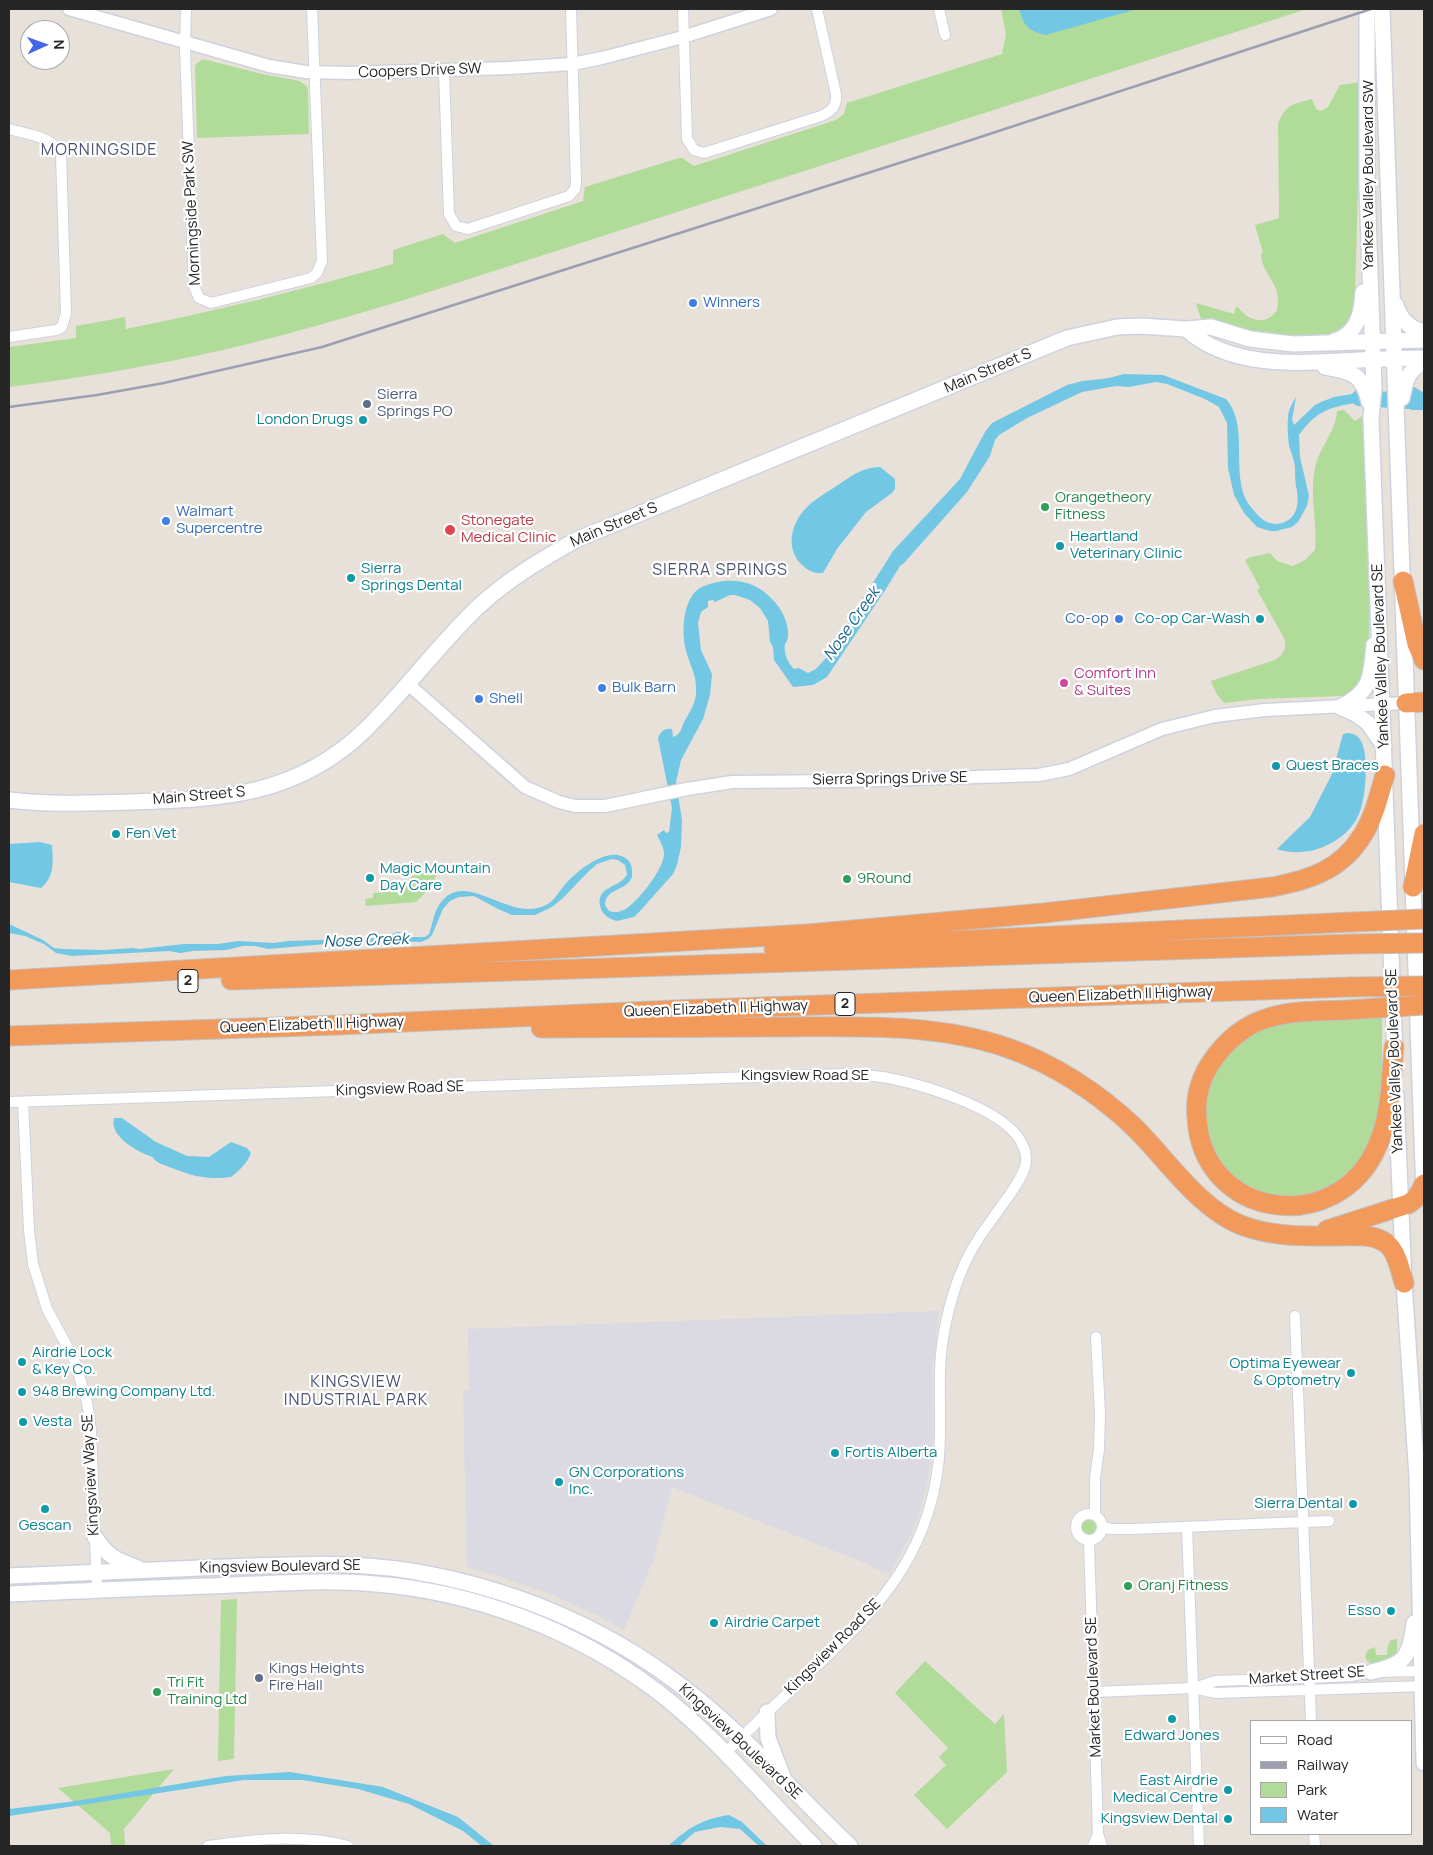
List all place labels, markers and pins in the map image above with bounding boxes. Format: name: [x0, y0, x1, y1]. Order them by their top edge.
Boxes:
place label: Winners: [703, 294, 760, 312]
marker: Winners: [687, 297, 699, 309]
place label: Sierra Springs PO: [377, 386, 453, 421]
marker: Sierra Springs PO: [361, 398, 373, 410]
place label: London Drugs: [257, 411, 353, 429]
marker: London Drugs: [357, 414, 369, 426]
place label: Orangetheory Fitness: [1055, 489, 1152, 524]
marker: Orangetheory Fitness: [1039, 501, 1051, 513]
place label: Walmart Supercentre: [176, 503, 263, 538]
place label: Stonegate Medical Clinic: [461, 512, 556, 547]
marker: Walmart Supercentre: [160, 515, 172, 527]
marker: Stonegate Medical Clinic: [443, 523, 457, 537]
place label: Heartland Veterinary Clinic: [1070, 528, 1182, 563]
marker: Heartland Veterinary Clinic: [1054, 540, 1066, 552]
place label: Sierra Springs Dental: [361, 560, 462, 595]
marker: Sierra Springs Dental: [345, 572, 357, 584]
place label: Co-op: [1065, 610, 1109, 628]
place label: Co-op Car-Wash: [1135, 610, 1250, 628]
marker: Co-op: [1113, 613, 1125, 625]
marker: Co-op Car-Wash: [1254, 613, 1266, 625]
place label: Comfort Inn & Suites: [1074, 665, 1156, 700]
marker: Comfort Inn & Suites: [1058, 677, 1070, 689]
place label: Bulk Barn: [612, 679, 676, 697]
marker: Bulk Barn: [596, 682, 608, 694]
place label: Shell: [489, 690, 523, 708]
marker: Shell: [473, 693, 485, 705]
place label: Quest Braces: [1286, 757, 1379, 775]
marker: Quest Braces: [1270, 760, 1282, 772]
place label: Fen Vet: [126, 825, 177, 843]
marker: Fen Vet: [110, 828, 122, 840]
place label: Magic Mountain Day Care: [380, 860, 491, 895]
place label: 9Round: [857, 870, 911, 888]
marker: Magic Mountain Day Care: [364, 872, 376, 884]
marker: 9Round: [841, 873, 853, 885]
place label: Airdrie Lock & Key Co.: [32, 1344, 112, 1379]
place label: Optima Eyewear & Optometry: [1230, 1355, 1341, 1390]
marker: Airdrie Lock & Key Co.: [16, 1356, 28, 1368]
marker: Optima Eyewear & Optometry: [1345, 1367, 1357, 1379]
place label: 948 Brewing Company Ltd.: [32, 1383, 215, 1401]
marker: 948 Brewing Company Ltd.: [16, 1386, 28, 1398]
place label: Vesta: [33, 1413, 72, 1431]
marker: Vesta: [17, 1416, 29, 1428]
place label: Fortis Alberta: [845, 1444, 937, 1462]
marker: Fortis Alberta: [829, 1447, 841, 1459]
place label: GN Corporations Inc.: [569, 1464, 684, 1499]
marker: GN Corporations Inc.: [553, 1476, 565, 1488]
place label: Sierra Dental: [1254, 1495, 1343, 1513]
marker: Sierra Dental: [1347, 1498, 1359, 1510]
marker: Gescan: [39, 1503, 51, 1515]
place label: Gescan: [19, 1517, 71, 1535]
place label: Oranj Fitness: [1138, 1577, 1228, 1595]
marker: Oranj Fitness: [1122, 1580, 1134, 1592]
place label: Esso: [1348, 1602, 1381, 1620]
marker: Esso: [1385, 1605, 1397, 1617]
place label: Airdrie Carpet: [724, 1614, 820, 1632]
marker: Airdrie Carpet: [708, 1617, 720, 1629]
place label: Kings Heights Fire Hall: [269, 1660, 364, 1695]
marker: Kings Heights Fire Hall: [253, 1672, 265, 1684]
place label: Tri Fit Training Ltd: [167, 1674, 247, 1709]
marker: Tri Fit Training Ltd: [151, 1686, 163, 1698]
marker: Edward Jones: [1166, 1713, 1178, 1725]
place label: Edward Jones: [1124, 1727, 1220, 1745]
place label: East Airdrie Medical Centre: [1113, 1772, 1218, 1807]
marker: East Airdrie Medical Centre: [1222, 1784, 1234, 1796]
place label: Kingsview Dental: [1101, 1810, 1218, 1828]
marker: Kingsview Dental: [1222, 1813, 1234, 1825]

